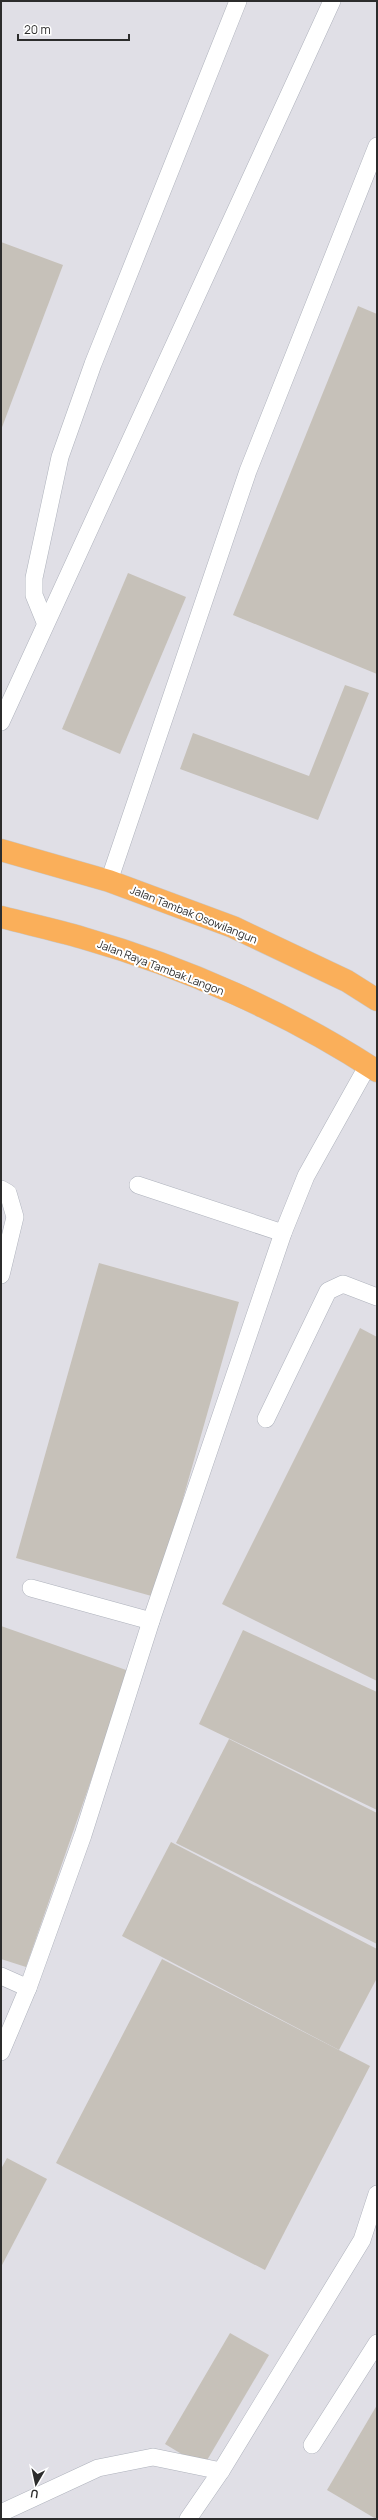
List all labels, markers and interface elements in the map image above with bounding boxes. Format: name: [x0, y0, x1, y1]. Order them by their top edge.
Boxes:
scale bar: [18, 16, 129, 42]
text: 20 m: [24, 21, 51, 38]
street label: Jalan Tambak Osowilangun: [128, 882, 260, 946]
street label: Jalan Raya Tambak Langon: [95, 936, 227, 998]
north arrow: [16, 2464, 56, 2504]
text: U: [29, 2486, 39, 2502]

